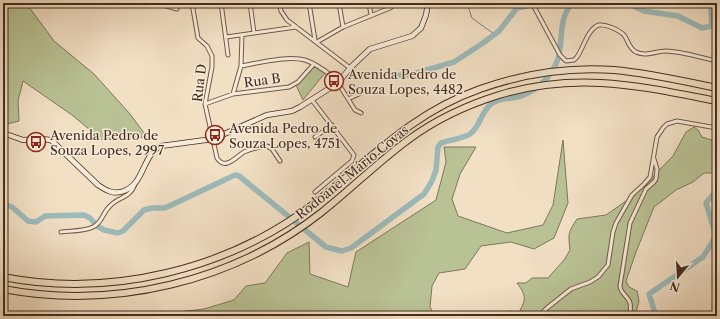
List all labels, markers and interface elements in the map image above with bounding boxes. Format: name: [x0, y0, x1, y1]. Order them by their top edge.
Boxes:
street label: Rua D: [189, 63, 209, 103]
place label: Avenida Pedro de Souza Lopes, 4482: [347, 66, 463, 97]
street label: Rua B: [243, 70, 281, 90]
bus stop icon: Avenida Pedro de Souza Lopes, 4482: [323, 70, 345, 92]
place label: Avenida Pedro de Souza Lopes, 4751: [228, 120, 341, 151]
street label: Rodoanel Mário Covas: [292, 121, 412, 222]
bus stop icon: Avenida Pedro de Souza Lopes, 4751: [204, 124, 226, 146]
place label: Avenida Pedro de Souza Lopes, 2997: [49, 127, 165, 158]
bus stop icon: Avenida Pedro de Souza Lopes, 2997: [25, 131, 47, 153]
north arrow: [658, 257, 698, 297]
text: N: [668, 278, 682, 295]

